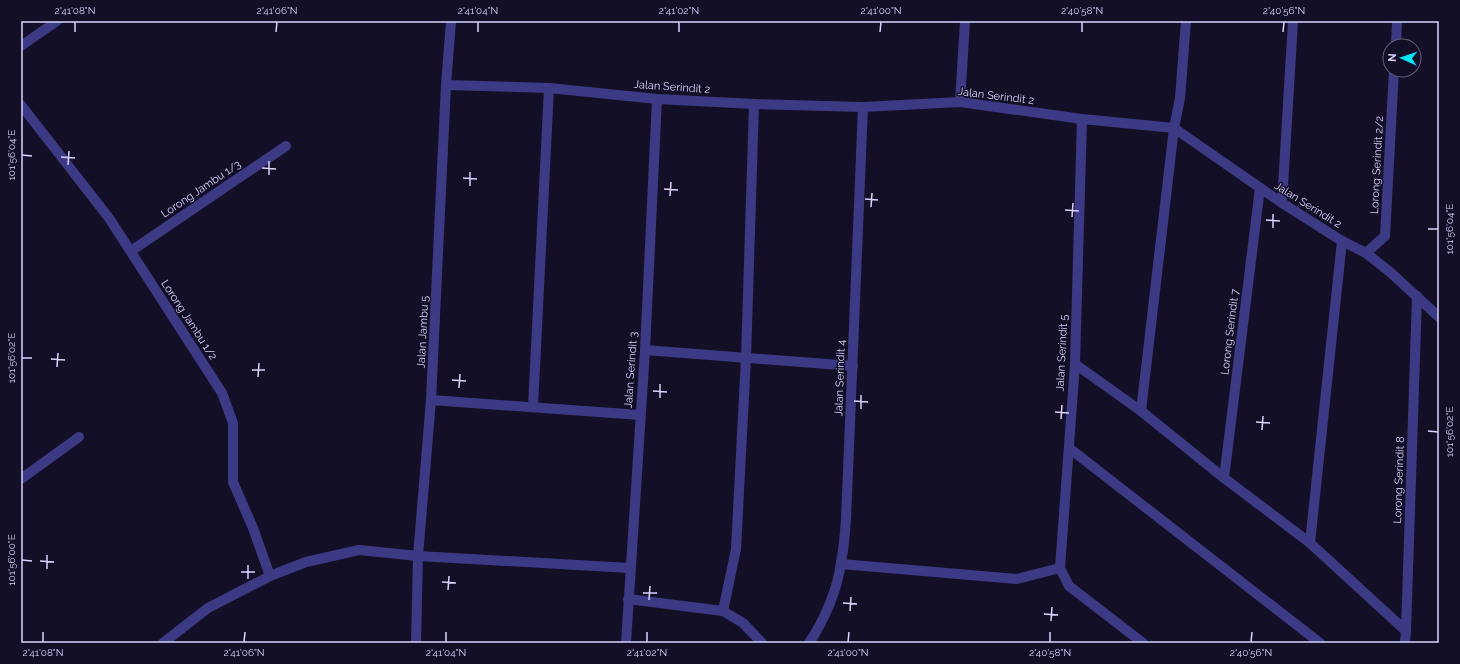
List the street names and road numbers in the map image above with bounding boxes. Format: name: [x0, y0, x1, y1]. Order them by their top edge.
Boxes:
street label: Jalan Serindit 2: [633, 78, 711, 96]
street label: Jalan Serindit 2: [957, 85, 1035, 107]
street label: Lorong Serindit 2/2: [1368, 115, 1386, 215]
street label: Lorong Jambu 1/3: [159, 158, 243, 220]
street label: Jalan Serindit 2: [1272, 179, 1344, 231]
street label: Lorong Jambu 1/2: [158, 277, 220, 363]
street label: Lorong Serindit 7: [1218, 288, 1242, 376]
street label: Jalan Jambu 5: [415, 295, 431, 369]
street label: Jalan Serindit 5: [1053, 314, 1071, 392]
street label: Jalan Serindit 3: [622, 331, 640, 409]
street label: Jalan Serindit 4: [832, 339, 848, 417]
street label: Lorong Serindit 8: [1391, 436, 1407, 524]

